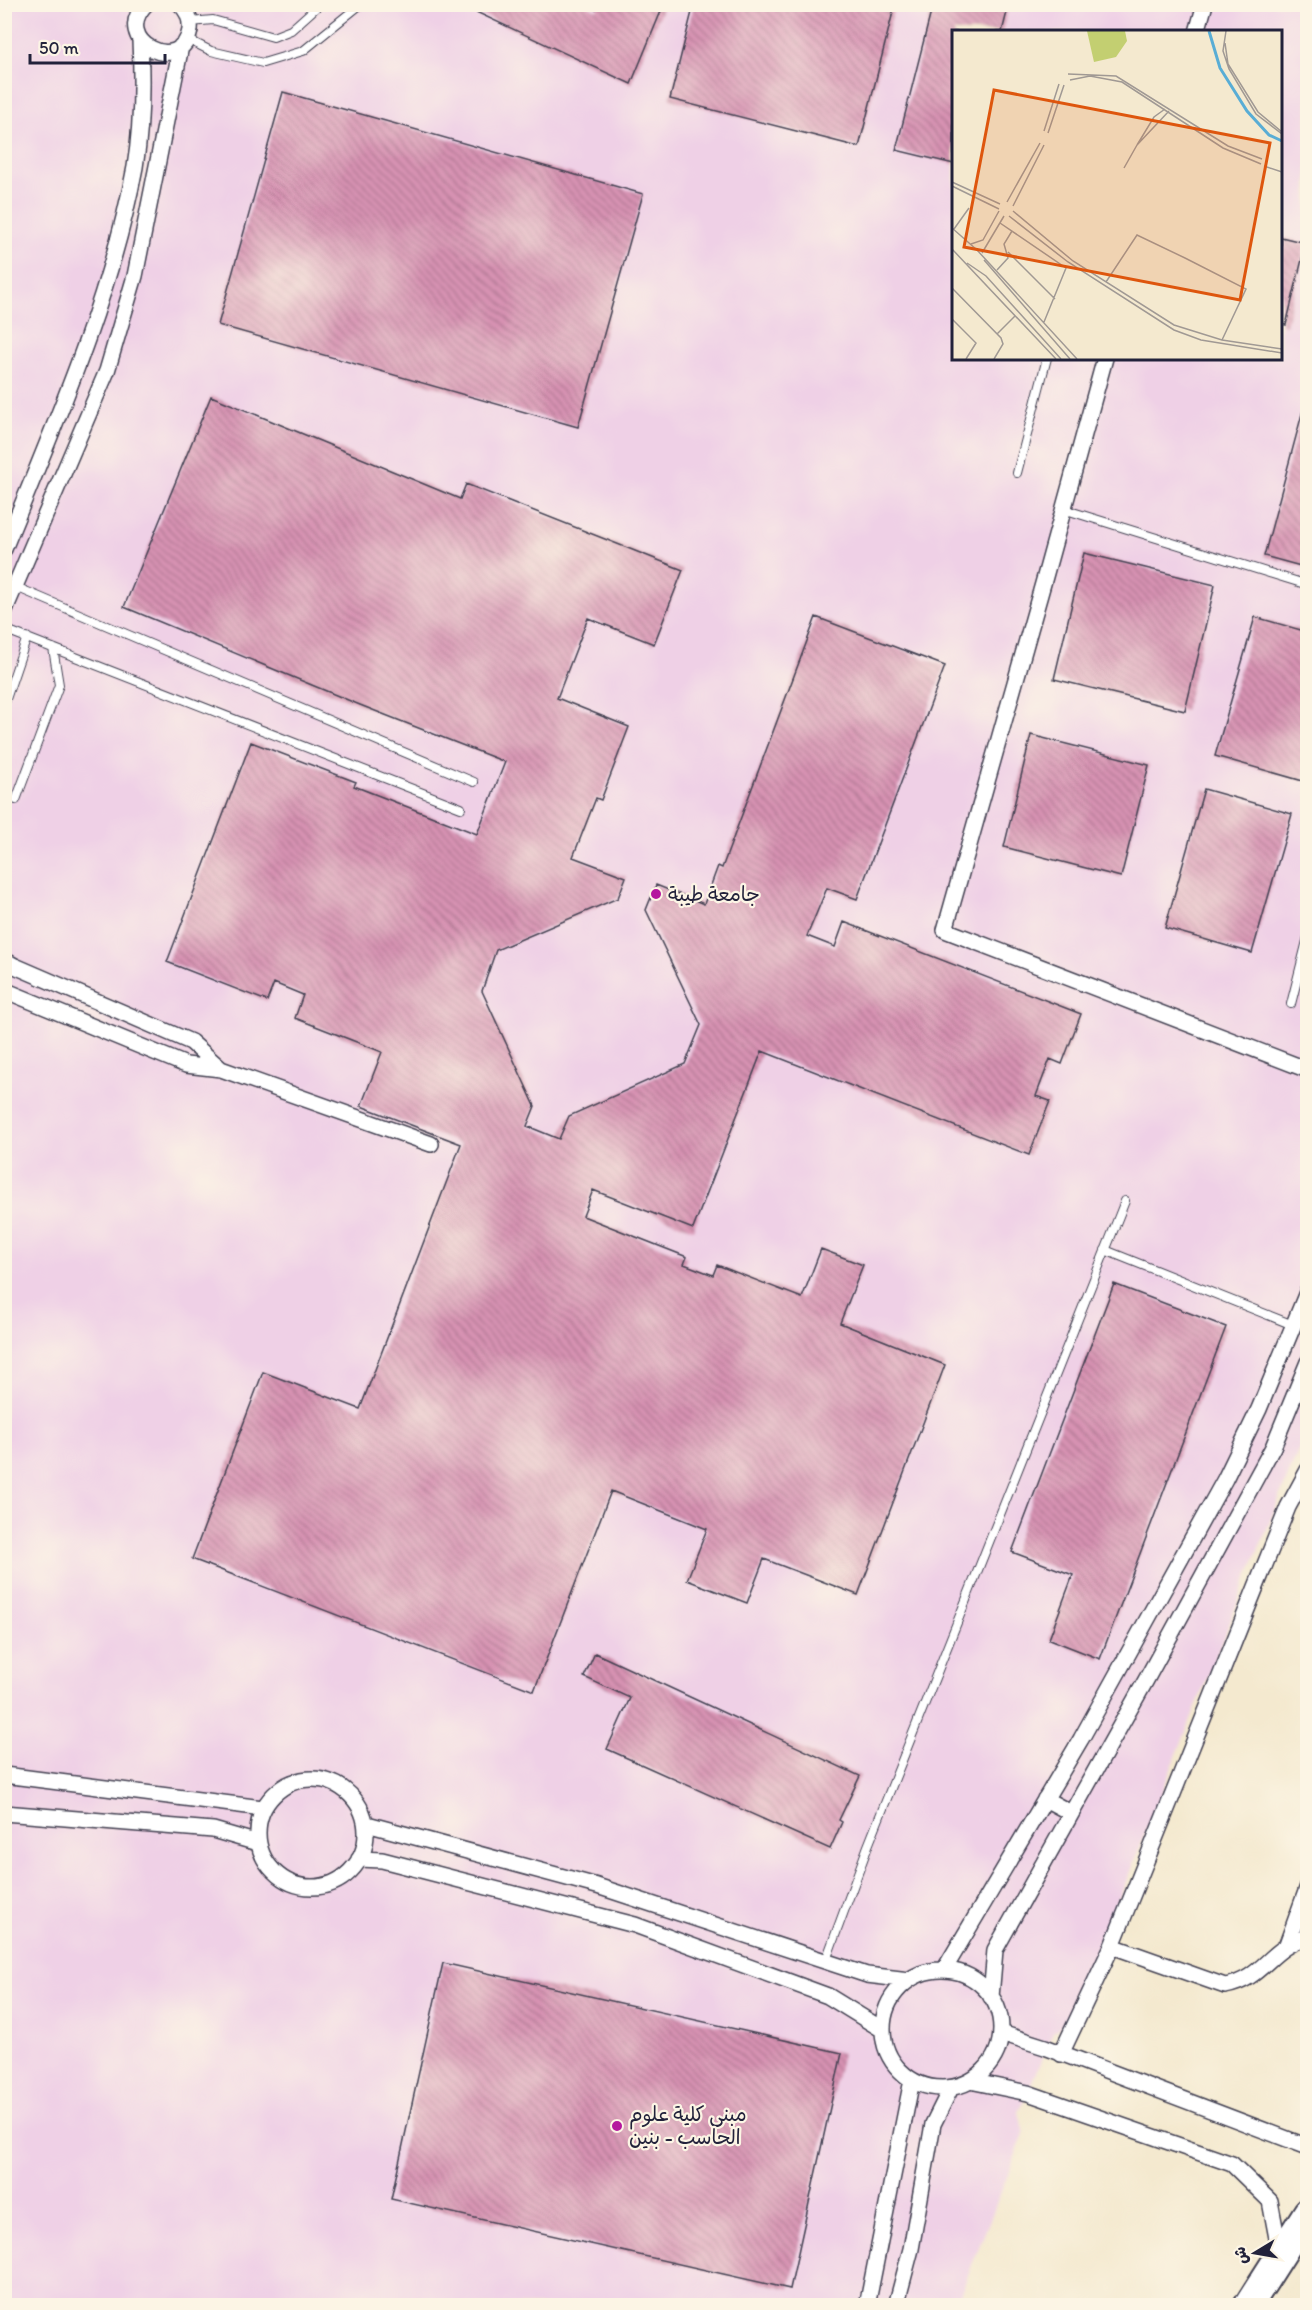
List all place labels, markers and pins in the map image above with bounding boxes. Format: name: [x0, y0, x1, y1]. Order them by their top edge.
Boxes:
place label: جامعة طيبة: [668, 882, 760, 906]
marker: جامعة طيبة: [649, 887, 663, 901]
place label: مبنى كلية علوم الحاسب - بنين: [629, 2102, 747, 2149]
marker: مبنى كلية علوم الحاسب - بنين: [610, 2119, 624, 2133]

